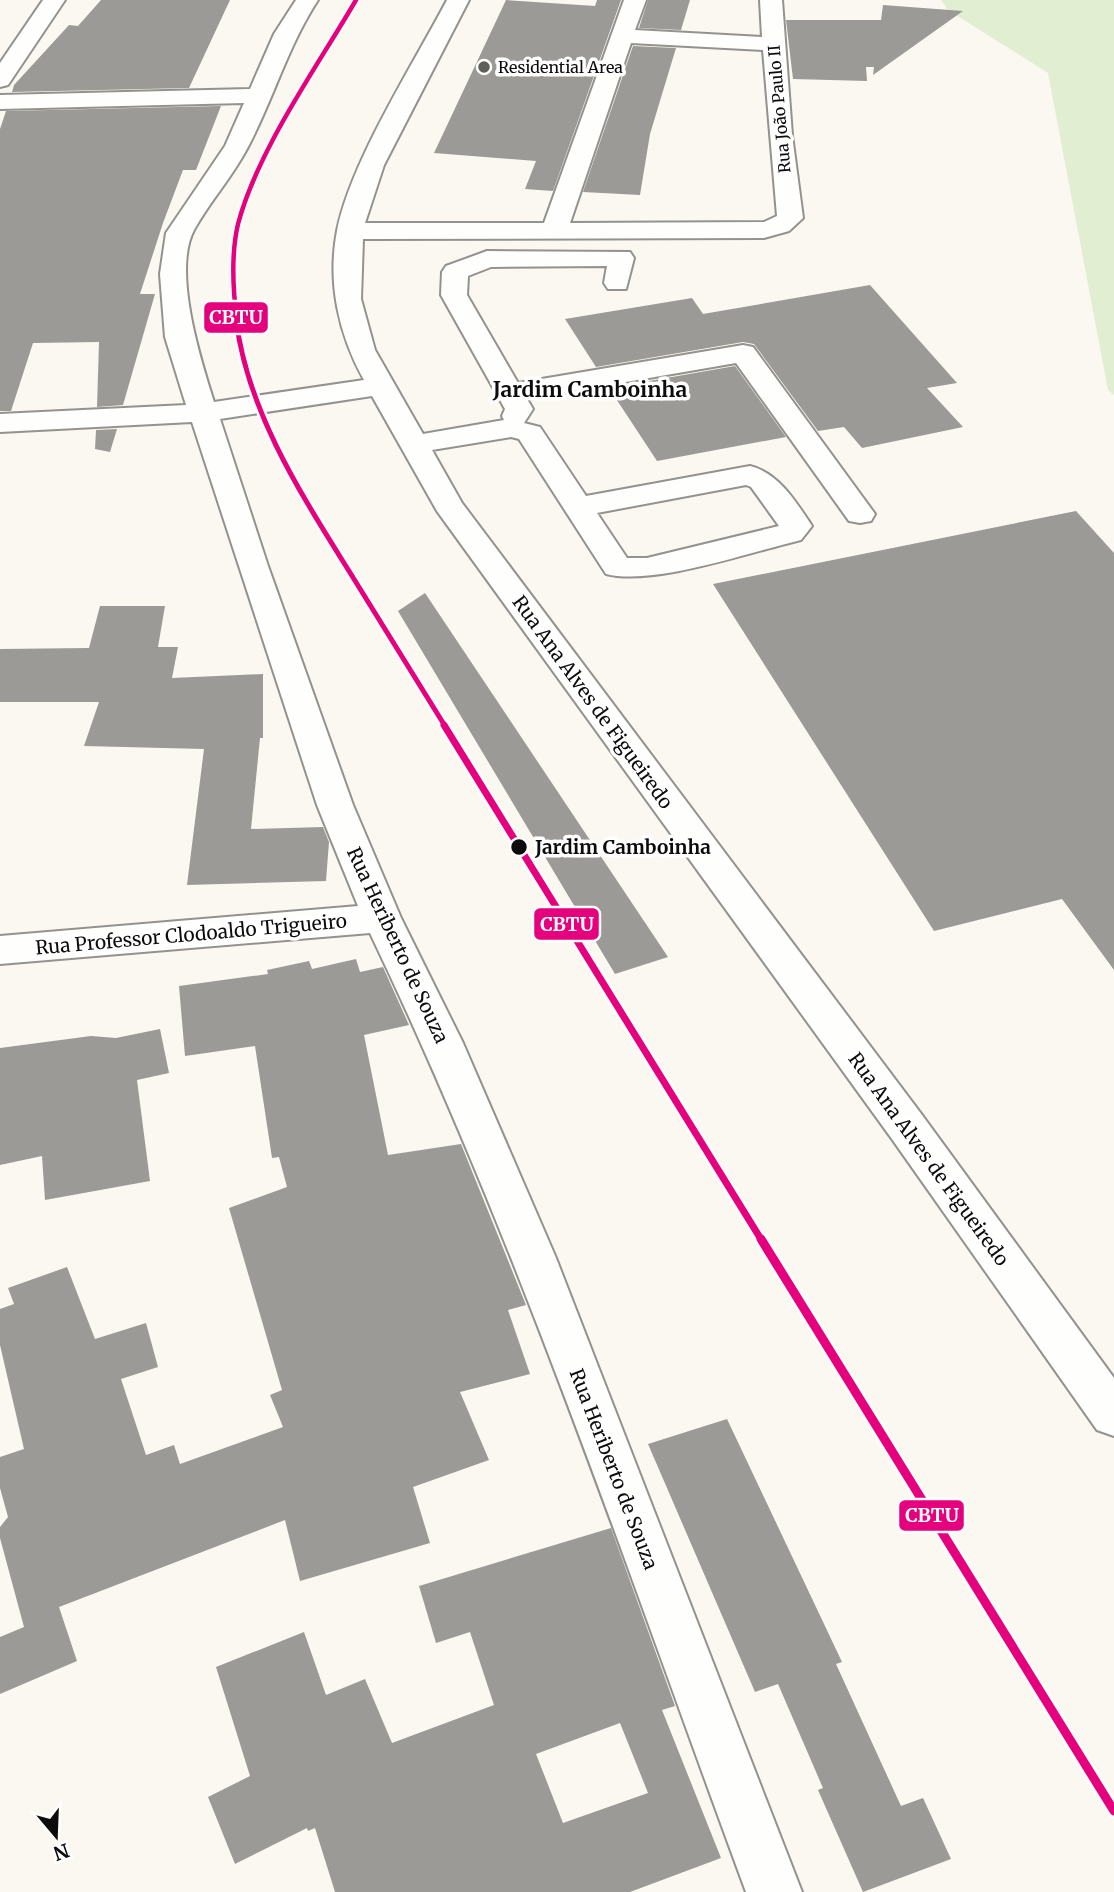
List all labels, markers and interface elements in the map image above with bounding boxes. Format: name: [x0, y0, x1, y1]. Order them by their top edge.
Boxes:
street label: Rua João Paulo II: [763, 44, 795, 174]
place label: Residential Area: [498, 57, 623, 77]
marker: Residential Area: [476, 59, 492, 75]
line badge: CBTU: [203, 301, 269, 334]
text: CBTU: [209, 305, 263, 329]
district label: Jardim Camboinha: [492, 376, 687, 403]
street label: Rua Ana Alves de Figueiredo: [508, 591, 678, 813]
place label: Jardim Camboinha: [534, 835, 711, 859]
marker: Jardim Camboinha: [509, 837, 529, 857]
street label: Rua Heriberto de Souza: [342, 843, 454, 1047]
line badge: CBTU: [533, 907, 600, 941]
street label: Rua Professor Clodoaldo Trigueiro: [34, 908, 348, 960]
text: CBTU: [540, 912, 594, 936]
street label: Rua Ana Alves de Figueiredo: [844, 1048, 1014, 1270]
street label: Rua Heriberto de Souza: [565, 1365, 663, 1573]
line badge: CBTU: [898, 1499, 965, 1532]
text: CBTU: [905, 1503, 959, 1527]
north arrow: [21, 1801, 91, 1871]
text: N: [51, 1838, 73, 1866]

